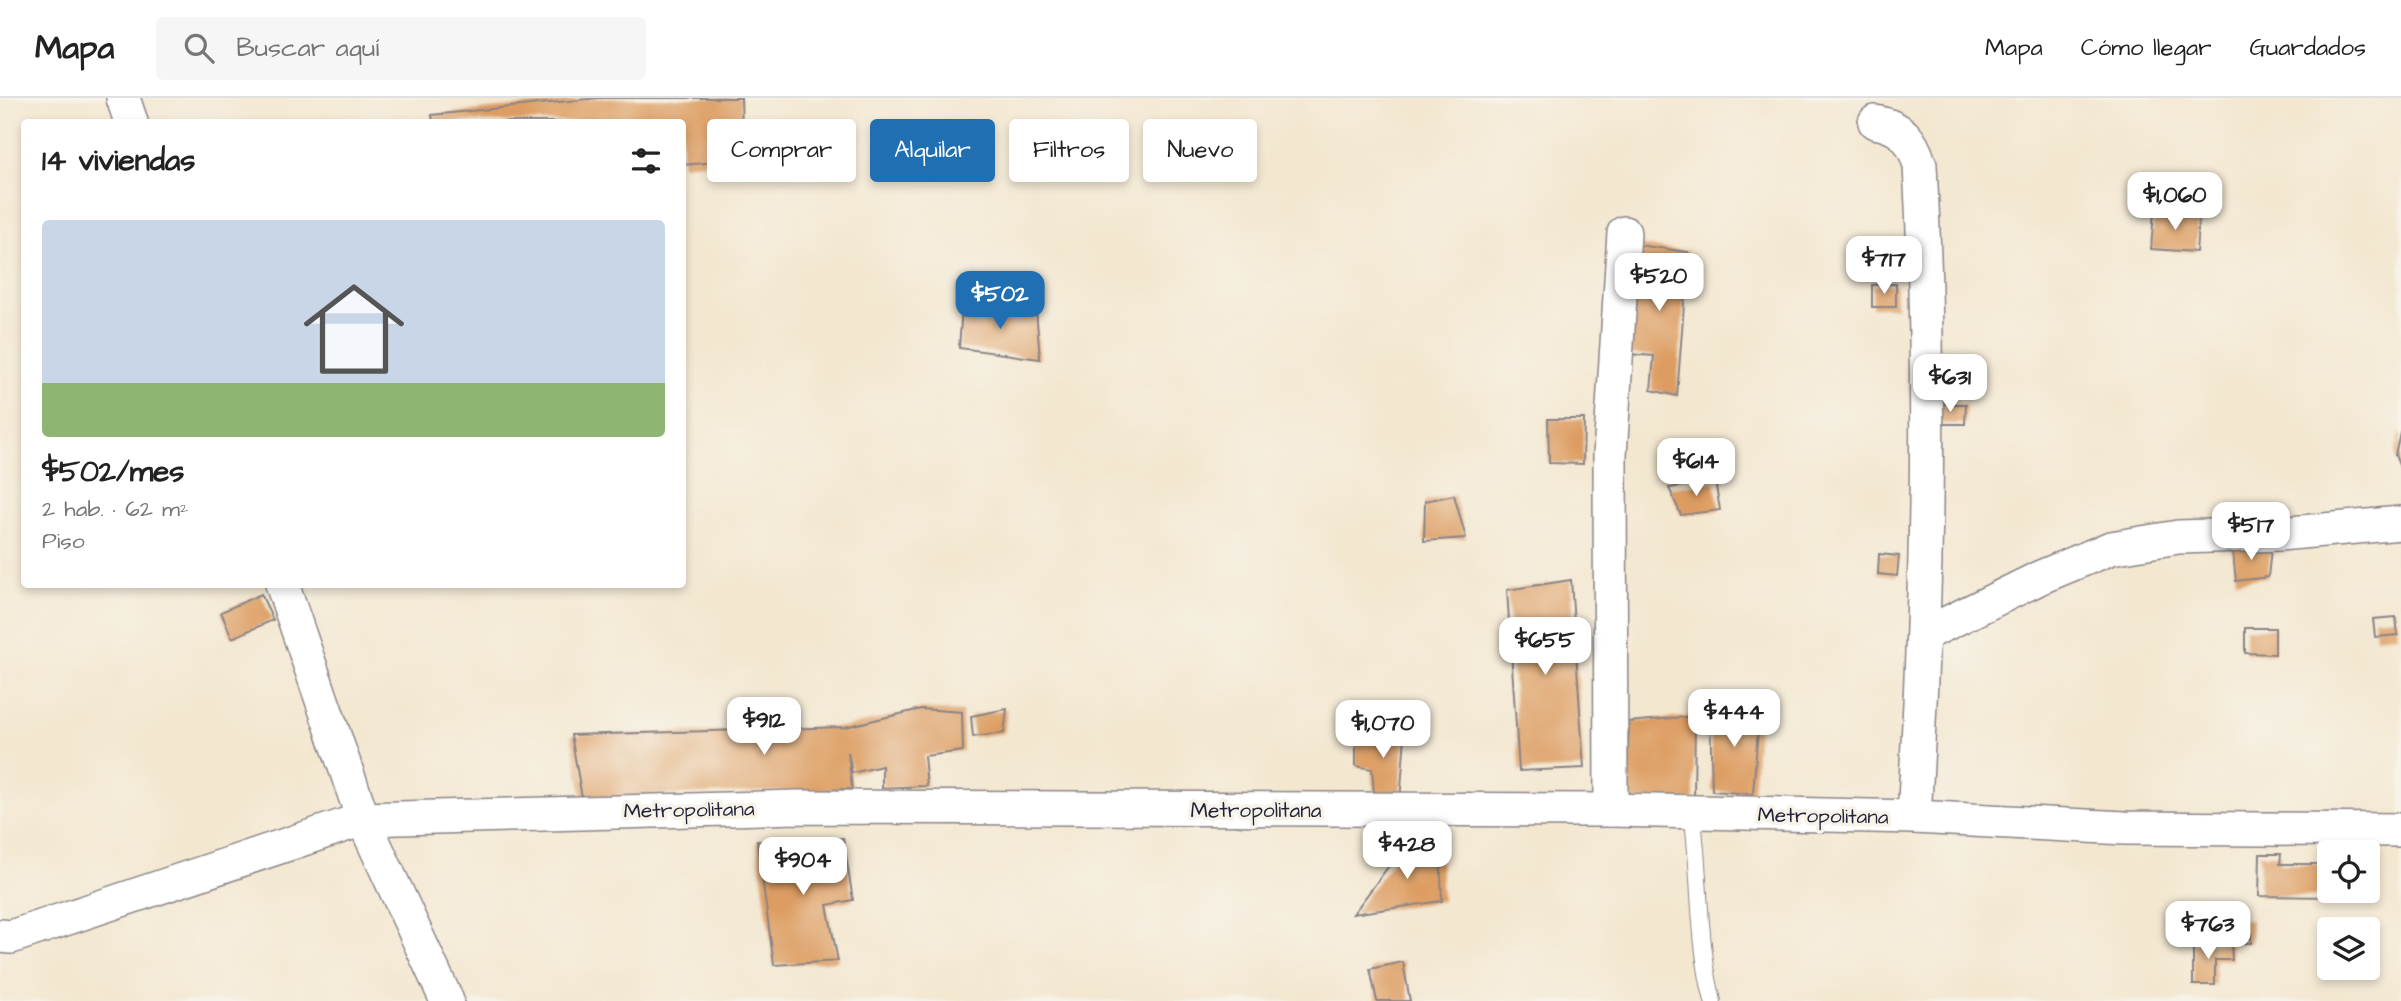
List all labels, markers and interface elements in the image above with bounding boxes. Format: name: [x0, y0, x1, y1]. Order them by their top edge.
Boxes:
search box: [156, 17, 646, 80]
text: Mapa: [35, 25, 114, 71]
icon: search: [180, 29, 218, 67]
text: Buscar aquí: [236, 30, 379, 66]
text: Mapa: [1985, 31, 2043, 65]
text: Cómo llegar: [2081, 31, 2211, 65]
text: Guardados: [2249, 31, 2366, 65]
chip: Comprar: [707, 119, 856, 182]
chip: Alquilar: [870, 119, 995, 182]
chip: Filtros: [1009, 119, 1129, 182]
chip: Nuevo: [1143, 119, 1257, 182]
text: 14 viviendas: [42, 140, 195, 182]
icon: filters: [627, 142, 665, 180]
pin: $1,060: [2118, 172, 2232, 232]
text: $1,060: [2143, 179, 2207, 211]
pin: $717: [1843, 236, 1925, 296]
text: $717: [1862, 243, 1906, 275]
pin: $520: [1618, 254, 1700, 313]
text: $520: [1631, 260, 1687, 292]
icon: home: [291, 266, 417, 392]
pin: $502: [959, 272, 1041, 331]
text: $502: [972, 278, 1028, 310]
pin: $631: [1909, 354, 1991, 414]
text: $631: [1929, 361, 1971, 393]
pin: $614: [1655, 438, 1737, 498]
text: $614: [1673, 445, 1719, 477]
text: $502/mes: [42, 451, 184, 493]
text: 2 hab. · 62 m²: [42, 493, 189, 525]
pin: $517: [2210, 503, 2292, 562]
text: $517: [2228, 509, 2274, 541]
text: Piso: [42, 525, 85, 557]
pin: $655: [1504, 618, 1586, 677]
text: $655: [1515, 624, 1575, 656]
pin: $444: [1693, 690, 1775, 749]
text: $444: [1704, 696, 1764, 728]
pin: $912: [723, 698, 805, 757]
pin: $1,070: [1326, 700, 1440, 760]
text: $912: [743, 704, 785, 736]
text: $1,070: [1351, 707, 1415, 739]
street label: Metropolitana: [623, 794, 755, 827]
street label: Metropolitana: [1191, 796, 1322, 826]
street label: Metropolitana: [1757, 800, 1889, 833]
pin: $428: [1366, 822, 1448, 881]
text: $428: [1379, 828, 1435, 860]
pin: $904: [762, 838, 844, 897]
map controls: [2317, 840, 2380, 980]
button: locate: [2317, 840, 2380, 903]
text: $904: [775, 844, 831, 876]
pin: $763: [2167, 902, 2249, 961]
text: $763: [2181, 908, 2235, 940]
button: layers: [2317, 917, 2380, 980]

